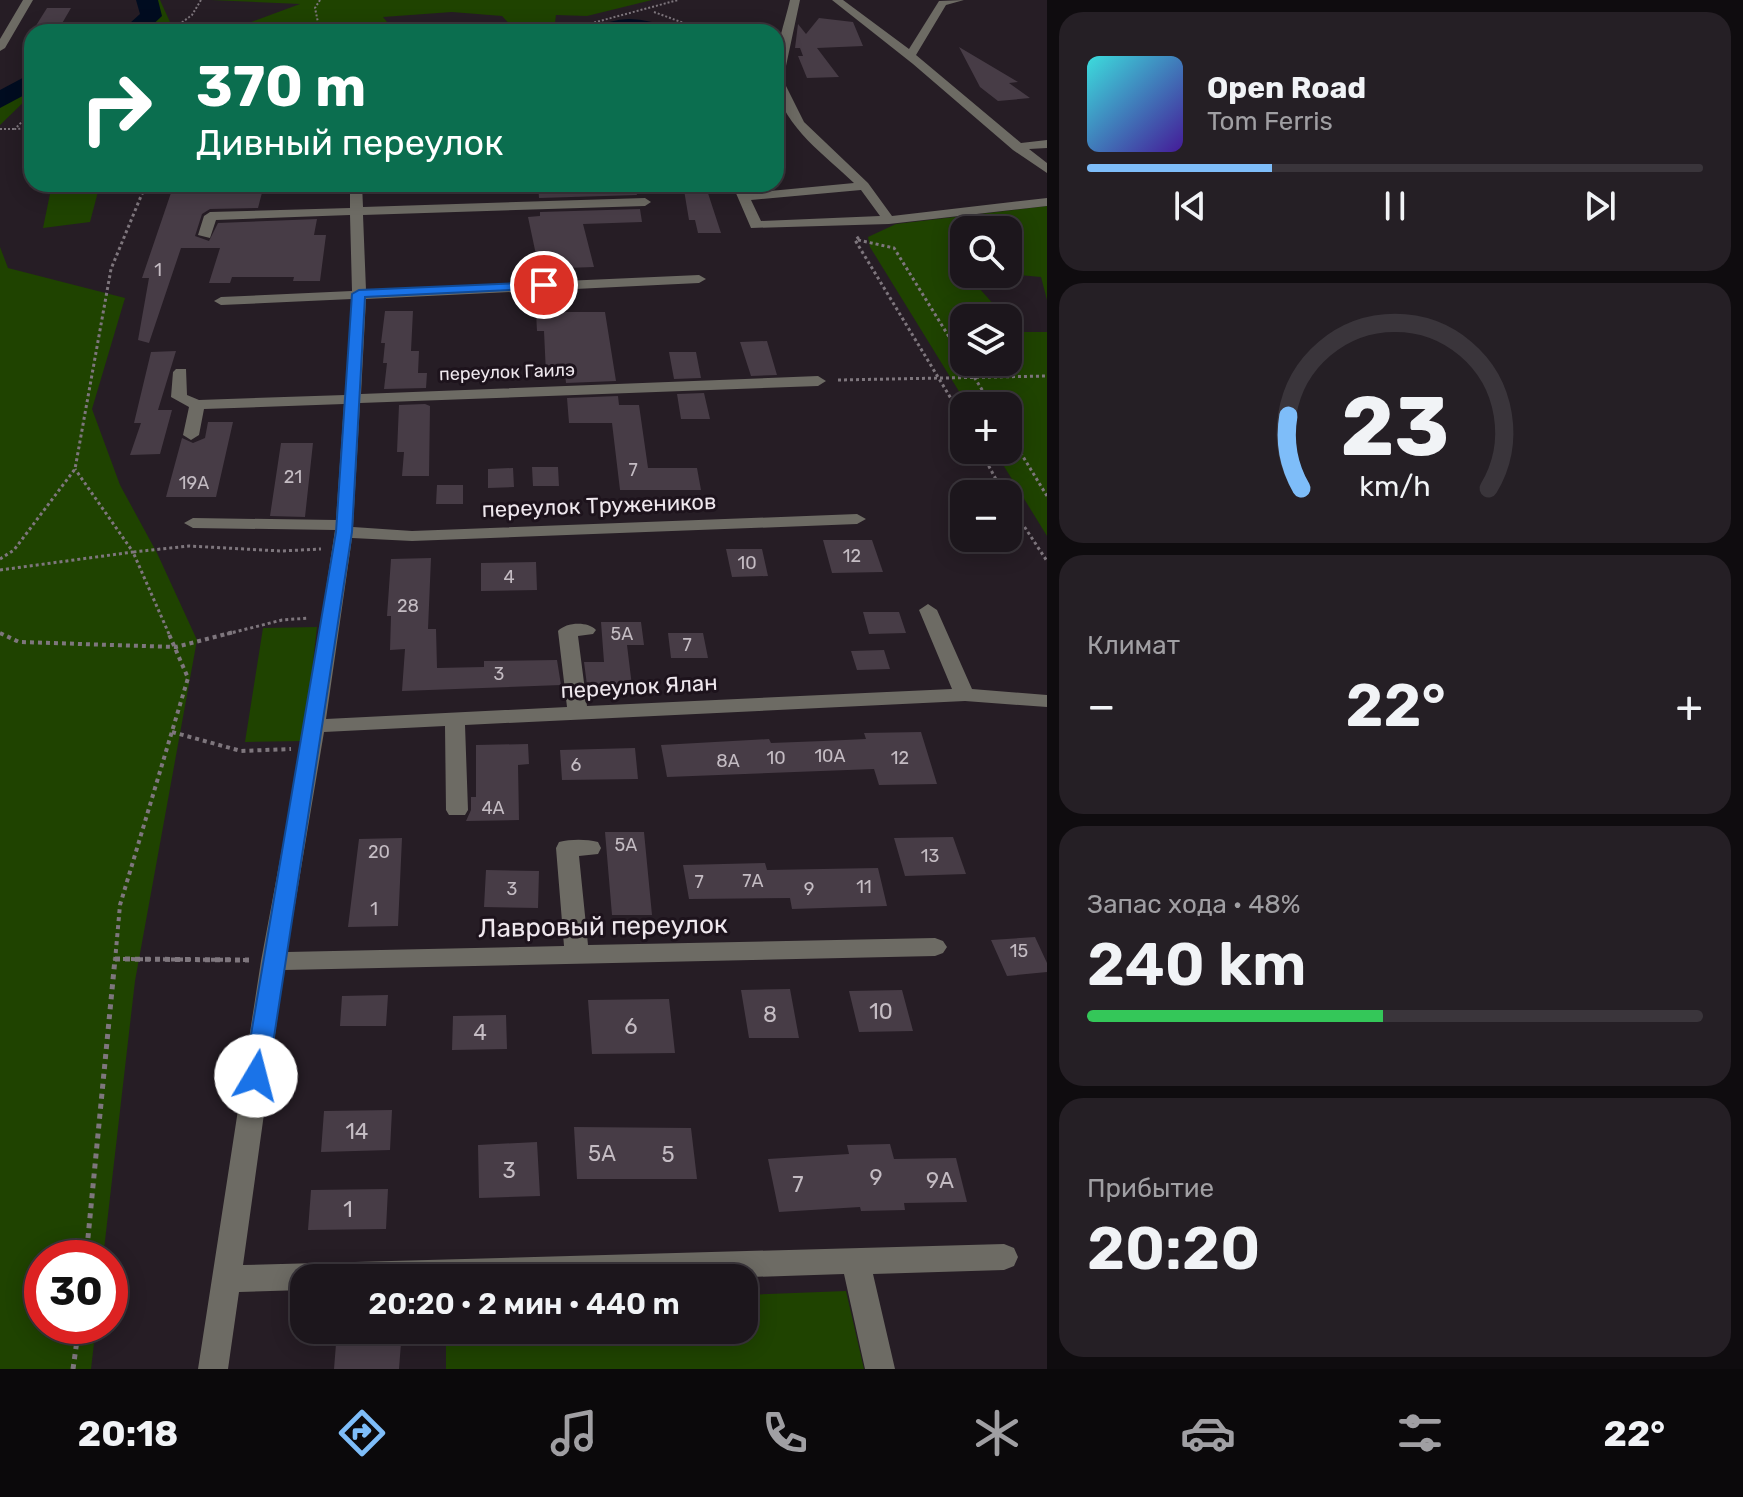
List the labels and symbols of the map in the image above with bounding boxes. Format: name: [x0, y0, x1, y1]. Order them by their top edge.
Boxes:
pin: [510, 251, 578, 319]
house number: 1: [154, 259, 162, 281]
street label: переулок Гаилэ: [439, 359, 575, 385]
house number: 7: [628, 459, 638, 481]
house number: 21: [284, 466, 302, 488]
house number: 19А: [179, 472, 209, 494]
street label: переулок Тружеников: [481, 488, 717, 523]
house number: 12: [843, 545, 861, 567]
house number: 10: [737, 552, 757, 574]
house number: 4: [503, 566, 515, 588]
house number: 28: [397, 595, 419, 617]
house number: 5А: [611, 623, 633, 645]
house number: 7: [682, 634, 692, 656]
house number: 3: [494, 663, 504, 685]
street label: переулок Ялан: [560, 669, 718, 704]
house number: 10А: [814, 745, 846, 767]
house number: 10: [766, 747, 786, 769]
house number: 12: [891, 747, 909, 769]
house number: 8А: [716, 750, 740, 772]
house number: 6: [571, 754, 582, 776]
house number: 4А: [481, 797, 505, 819]
house number: 5А: [615, 834, 637, 856]
house number: 20: [368, 841, 390, 863]
house number: 13: [921, 845, 939, 867]
house number: 7А: [742, 870, 764, 892]
house number: 7: [694, 871, 704, 893]
house number: 11: [856, 876, 872, 898]
house number: 3: [507, 878, 517, 900]
house number: 9: [804, 878, 814, 900]
house number: 1: [370, 898, 378, 920]
street label: Лавровый переулок: [478, 909, 728, 944]
house number: 15: [1010, 940, 1028, 962]
house number: 10: [869, 998, 893, 1025]
house number: 8: [763, 1001, 777, 1028]
house number: 6: [624, 1013, 638, 1040]
house number: 4: [473, 1019, 487, 1046]
position arrow: [214, 1034, 298, 1118]
house number: 14: [345, 1118, 369, 1145]
house number: 5А: [588, 1140, 616, 1167]
house number: 5: [661, 1141, 675, 1168]
house number: 3: [502, 1157, 516, 1184]
house number: 9: [869, 1164, 883, 1191]
house number: 9А: [926, 1167, 954, 1194]
house number: 7: [792, 1171, 804, 1198]
house number: 1: [343, 1196, 353, 1223]
speed limit sign: 30: [24, 1240, 128, 1344]

